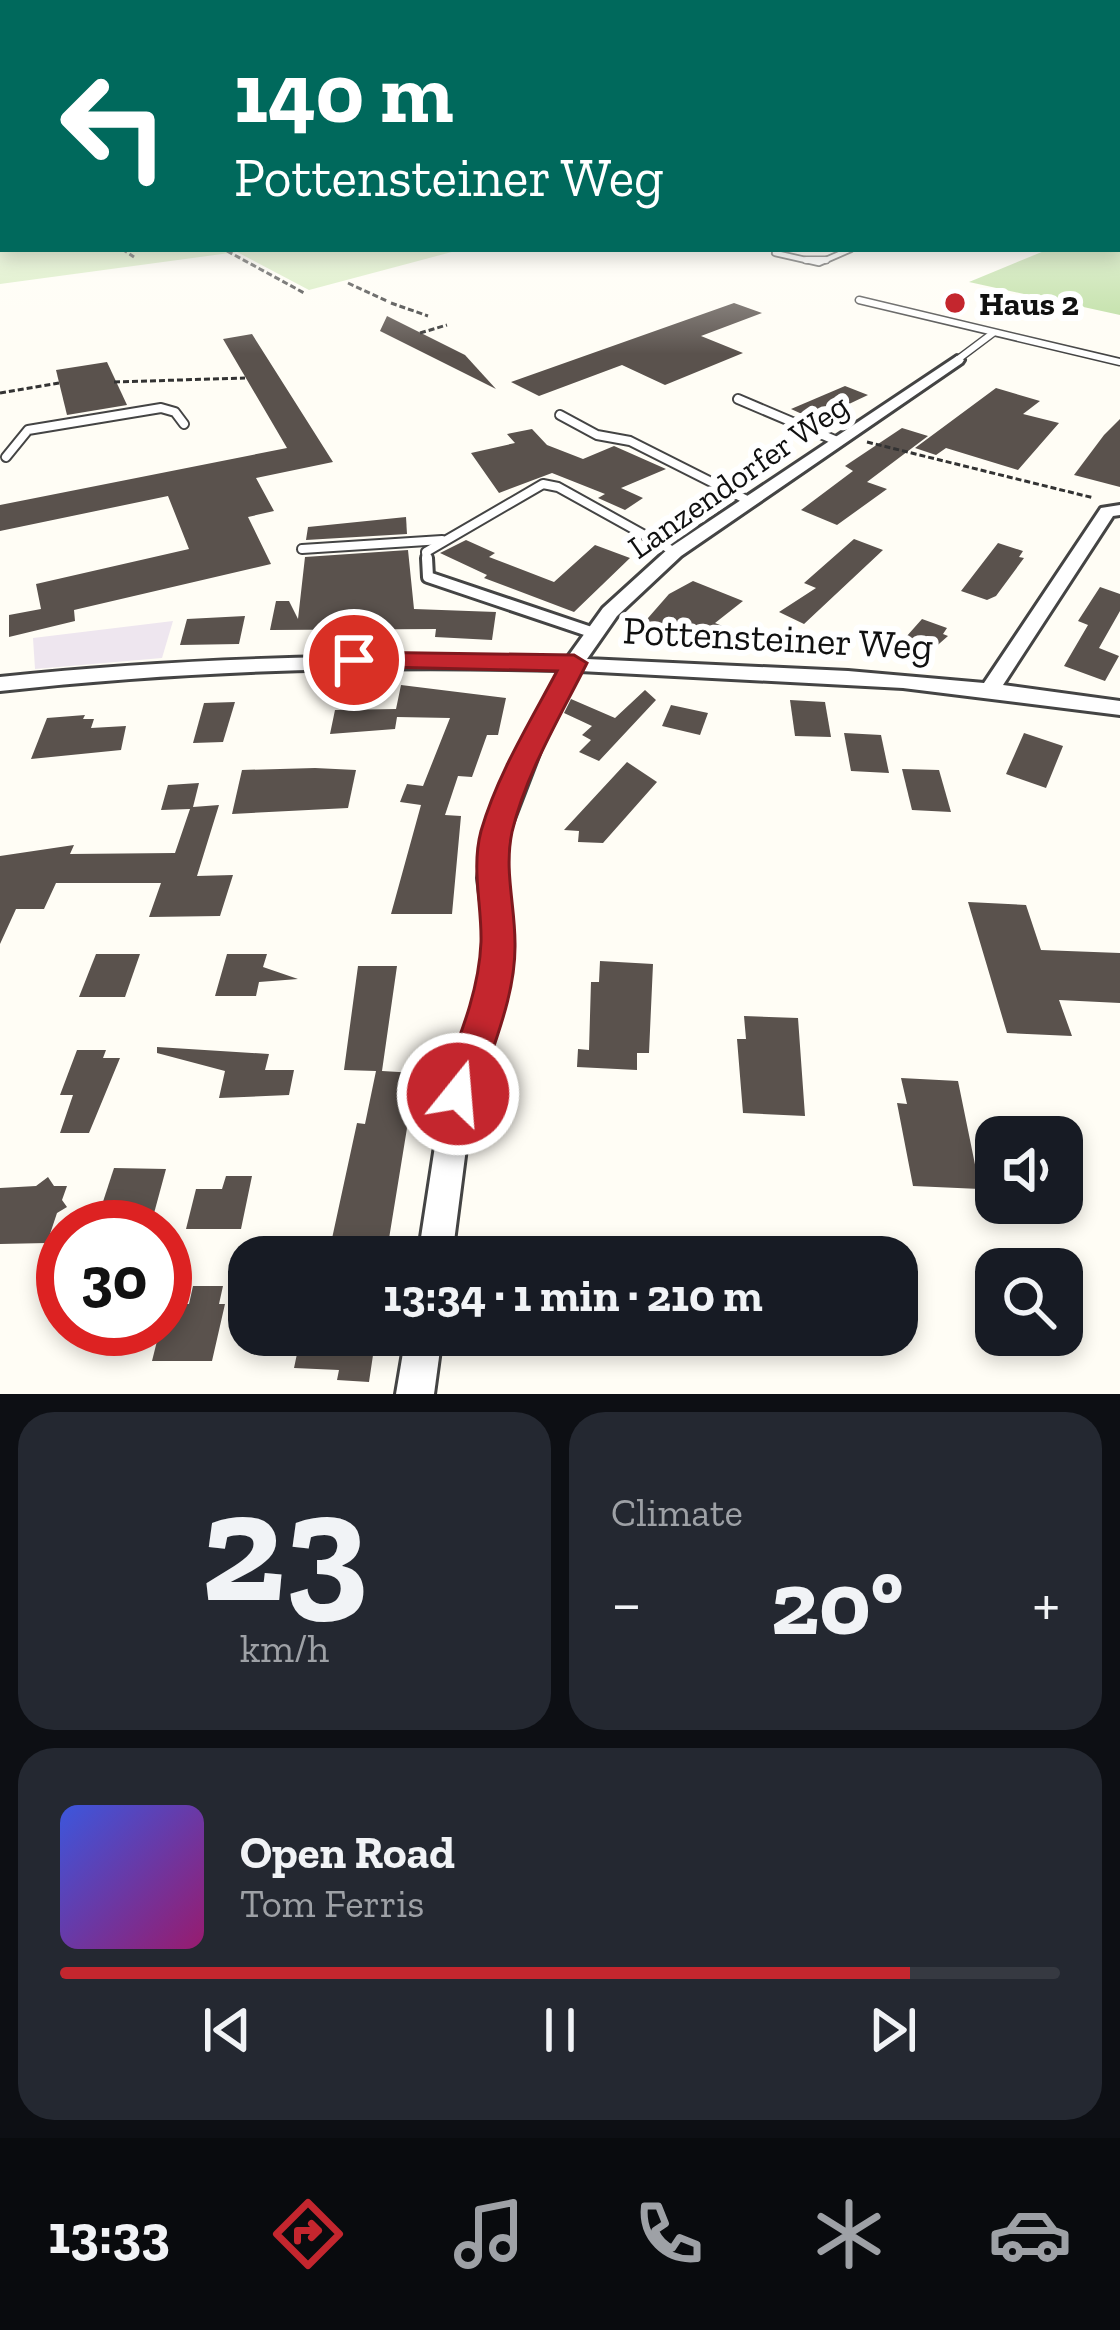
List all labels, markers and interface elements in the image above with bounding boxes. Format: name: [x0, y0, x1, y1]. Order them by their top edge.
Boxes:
text: 140 m: [234, 43, 454, 144]
icon: left: [36, 48, 192, 204]
text: Pottensteiner Weg: [234, 145, 664, 210]
place label: Haus 2: [979, 284, 1079, 323]
marker: Haus 2: [942, 290, 968, 316]
street label: Lanzendorfer Weg: [620, 385, 856, 567]
street label: Pottensteiner Weg: [622, 606, 934, 670]
pin: [303, 609, 405, 711]
icon: arrive: [321, 627, 387, 693]
position arrow: [395, 1031, 521, 1157]
map controls: [975, 1116, 1083, 1356]
button: sound: [975, 1116, 1083, 1224]
speed limit sign: 30: [36, 1200, 192, 1356]
button: search: [975, 1248, 1083, 1356]
text: 13:34 · 1 min · 210 m: [383, 1269, 763, 1323]
text: 23: [201, 1453, 368, 1640]
text: Climate: [611, 1489, 743, 1536]
text: 20°: [771, 1549, 903, 1657]
text: −: [611, 1564, 642, 1643]
text: +: [1032, 1564, 1060, 1643]
text: km/h: [240, 1625, 329, 1672]
text: Open Road: [240, 1826, 455, 1880]
text: Tom Ferris: [240, 1880, 424, 1927]
icon: previous: [194, 1997, 260, 2063]
icon: pause: [527, 1997, 593, 2063]
icon: next: [860, 1997, 926, 2063]
icon: directions: [266, 2192, 350, 2276]
icon: music: [447, 2192, 531, 2276]
icon: phone: [627, 2192, 711, 2276]
icon: climate: [807, 2192, 891, 2276]
icon: car: [988, 2192, 1072, 2276]
text: 13:33: [48, 2202, 170, 2267]

